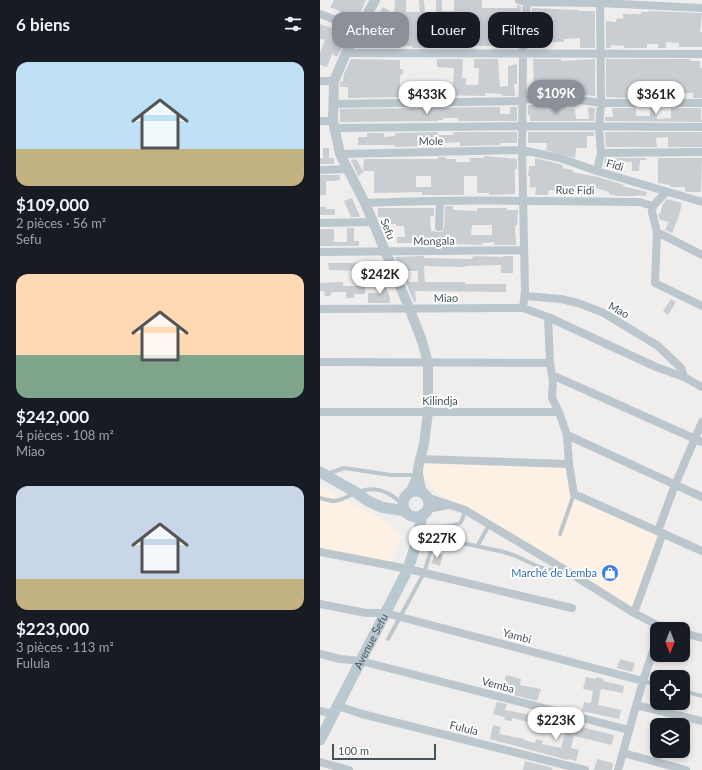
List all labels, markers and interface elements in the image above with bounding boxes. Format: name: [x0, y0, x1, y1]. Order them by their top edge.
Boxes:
chip: Acheter: [332, 12, 409, 48]
chip: Louer: [417, 12, 480, 48]
chip: Filtres: [488, 12, 553, 48]
icon: filters: [282, 13, 304, 35]
text: 6 biens: [16, 14, 70, 35]
pin: $109K: [528, 80, 584, 114]
pin: $433K: [399, 81, 455, 115]
pin: $361K: [628, 81, 684, 115]
text: $109K: [536, 85, 576, 101]
text: $433K: [407, 86, 447, 102]
text: $361K: [636, 86, 676, 102]
icon: home: [124, 88, 196, 160]
street label: Mole: [419, 134, 444, 147]
street label: Fidi: [605, 156, 626, 173]
street label: Rue Fidi: [555, 183, 595, 196]
text: $109,000: [16, 194, 89, 215]
text: 2 pièces · 56 m²: [16, 215, 106, 231]
street label: Sefu: [378, 216, 399, 241]
text: Sefu: [16, 231, 42, 247]
street label: Mongala: [413, 234, 455, 247]
pin: $242K: [352, 261, 408, 295]
text: $242K: [360, 266, 400, 282]
street label: Miao: [434, 291, 458, 304]
street label: Mao: [607, 299, 632, 321]
icon: home: [124, 300, 196, 372]
street label: Kilindja: [422, 394, 458, 407]
text: $242,000: [16, 406, 89, 427]
text: 4 pièces · 108 m²: [16, 427, 114, 443]
text: Miao: [16, 443, 45, 459]
icon: home: [124, 512, 196, 584]
pin: $227K: [409, 525, 465, 559]
text: $227K: [417, 530, 457, 546]
shop icon: Marché de Lemba: [600, 563, 620, 583]
place label: Marché de Lemba: [511, 566, 597, 579]
street label: Avenue Sefu: [351, 611, 390, 671]
text: $223,000: [16, 618, 89, 639]
north arrow: [650, 622, 690, 662]
map controls: [650, 622, 690, 758]
street label: Yambi: [501, 625, 533, 646]
text: 3 pièces · 113 m²: [16, 639, 114, 655]
text: Fulula: [16, 655, 50, 671]
button: locate: [650, 670, 690, 710]
street label: Vemba: [480, 674, 516, 695]
pin: $223K: [528, 707, 584, 741]
text: $223K: [536, 712, 576, 728]
street label: Fulula: [449, 718, 480, 737]
button: layers: [650, 718, 690, 758]
scale bar: [332, 742, 436, 761]
text: 100 m: [338, 744, 369, 757]

